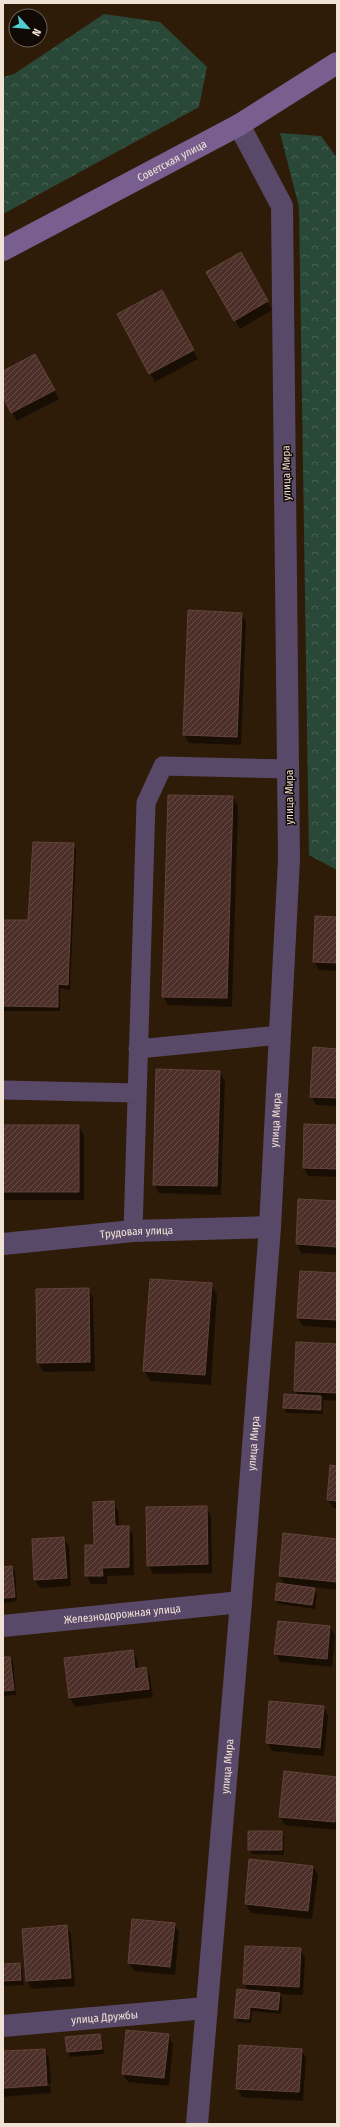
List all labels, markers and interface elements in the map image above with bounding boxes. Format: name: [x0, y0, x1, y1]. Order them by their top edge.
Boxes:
north arrow: [8, 8, 48, 48]
text: N: [29, 26, 44, 38]
street label: Советская улица: [135, 137, 209, 185]
street label: улица Мира: [280, 445, 293, 501]
street label: улица Мира: [283, 769, 296, 825]
street label: улица Мира: [268, 1092, 284, 1148]
street label: Трудовая улица: [99, 1224, 173, 1241]
street label: улица Мира: [245, 1415, 262, 1471]
street label: Железнодорожная улица: [63, 1602, 182, 1627]
street label: улица Мира: [219, 1738, 236, 1794]
street label: улица Дружбы: [71, 2008, 139, 2027]

